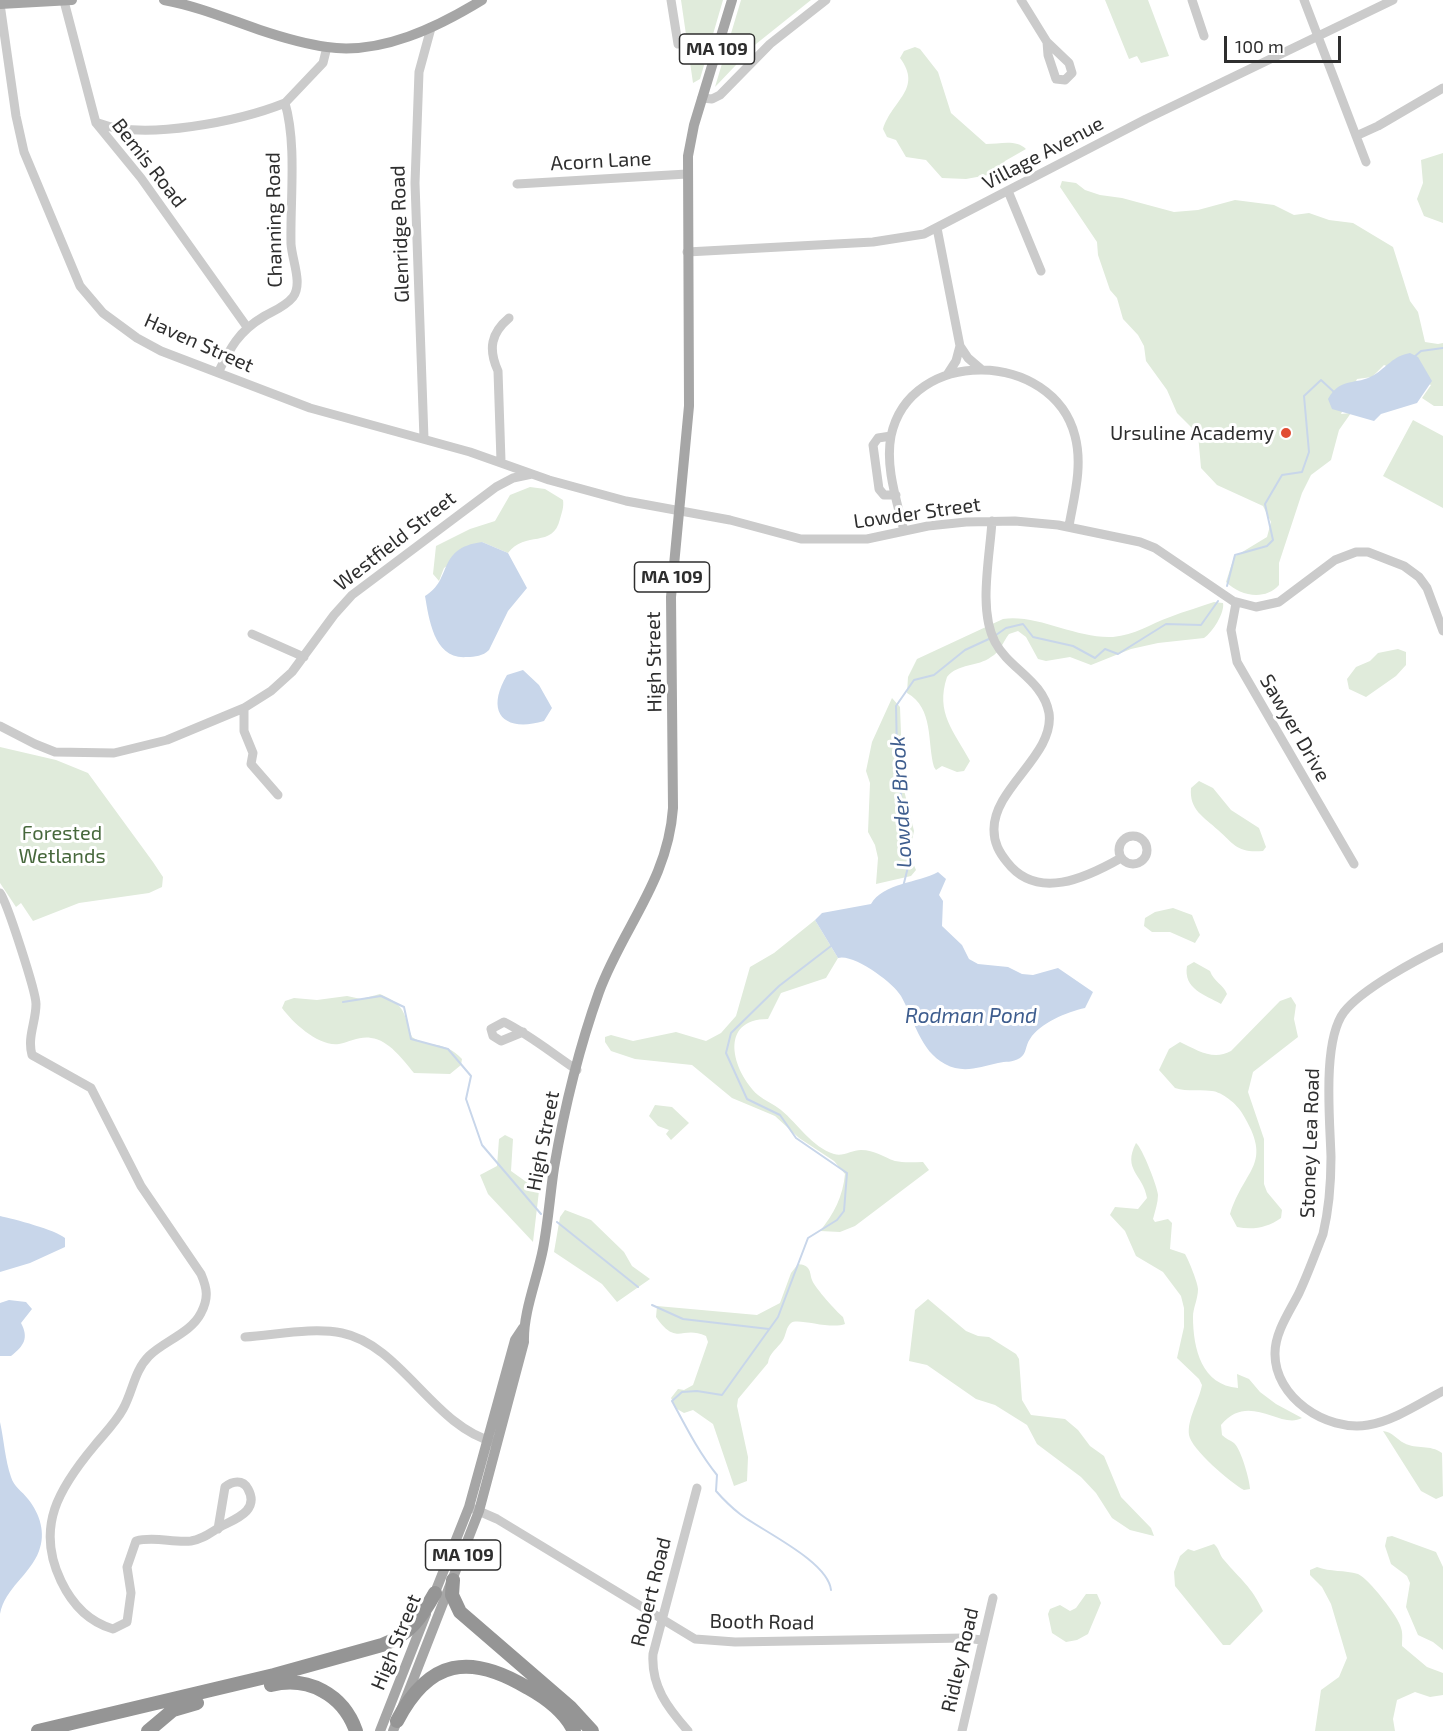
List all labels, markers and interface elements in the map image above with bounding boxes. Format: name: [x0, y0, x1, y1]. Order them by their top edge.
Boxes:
scale bar: [1227, 24, 1344, 62]
road number: MA 109: [680, 34, 754, 64]
text: 100 m: [1235, 35, 1284, 57]
street label: Village Avenue: [979, 111, 1107, 195]
street label: Bemis Road: [107, 114, 191, 212]
street label: Acorn Lane: [550, 146, 652, 176]
street label: Channing Road: [261, 152, 287, 288]
street label: Glenridge Road: [386, 165, 414, 303]
street label: Haven Street: [141, 308, 257, 378]
place label: Ursuline Academy: [1110, 421, 1274, 445]
marker: Ursuline Academy: [1279, 426, 1293, 440]
street label: Westfield Street: [330, 486, 460, 596]
street label: Lowder Street: [852, 492, 982, 534]
road number: MA 109: [634, 562, 710, 592]
street label: High Street: [641, 611, 667, 713]
street label: Sawyer Drive: [1255, 670, 1335, 786]
water label: Lowder Brook: [885, 735, 917, 869]
park label: Forested Wetlands: [18, 821, 106, 868]
water label: Rodman Pond: [905, 1003, 1037, 1029]
street label: Stoney Lea Road: [1295, 1068, 1325, 1218]
street label: High Street: [522, 1089, 564, 1193]
street label: Robert Road: [626, 1535, 676, 1649]
road number: MA 109: [426, 1540, 500, 1570]
street label: High Street: [366, 1591, 426, 1693]
street label: Ridley Road: [936, 1605, 984, 1715]
street label: Booth Road: [709, 1609, 815, 1635]

